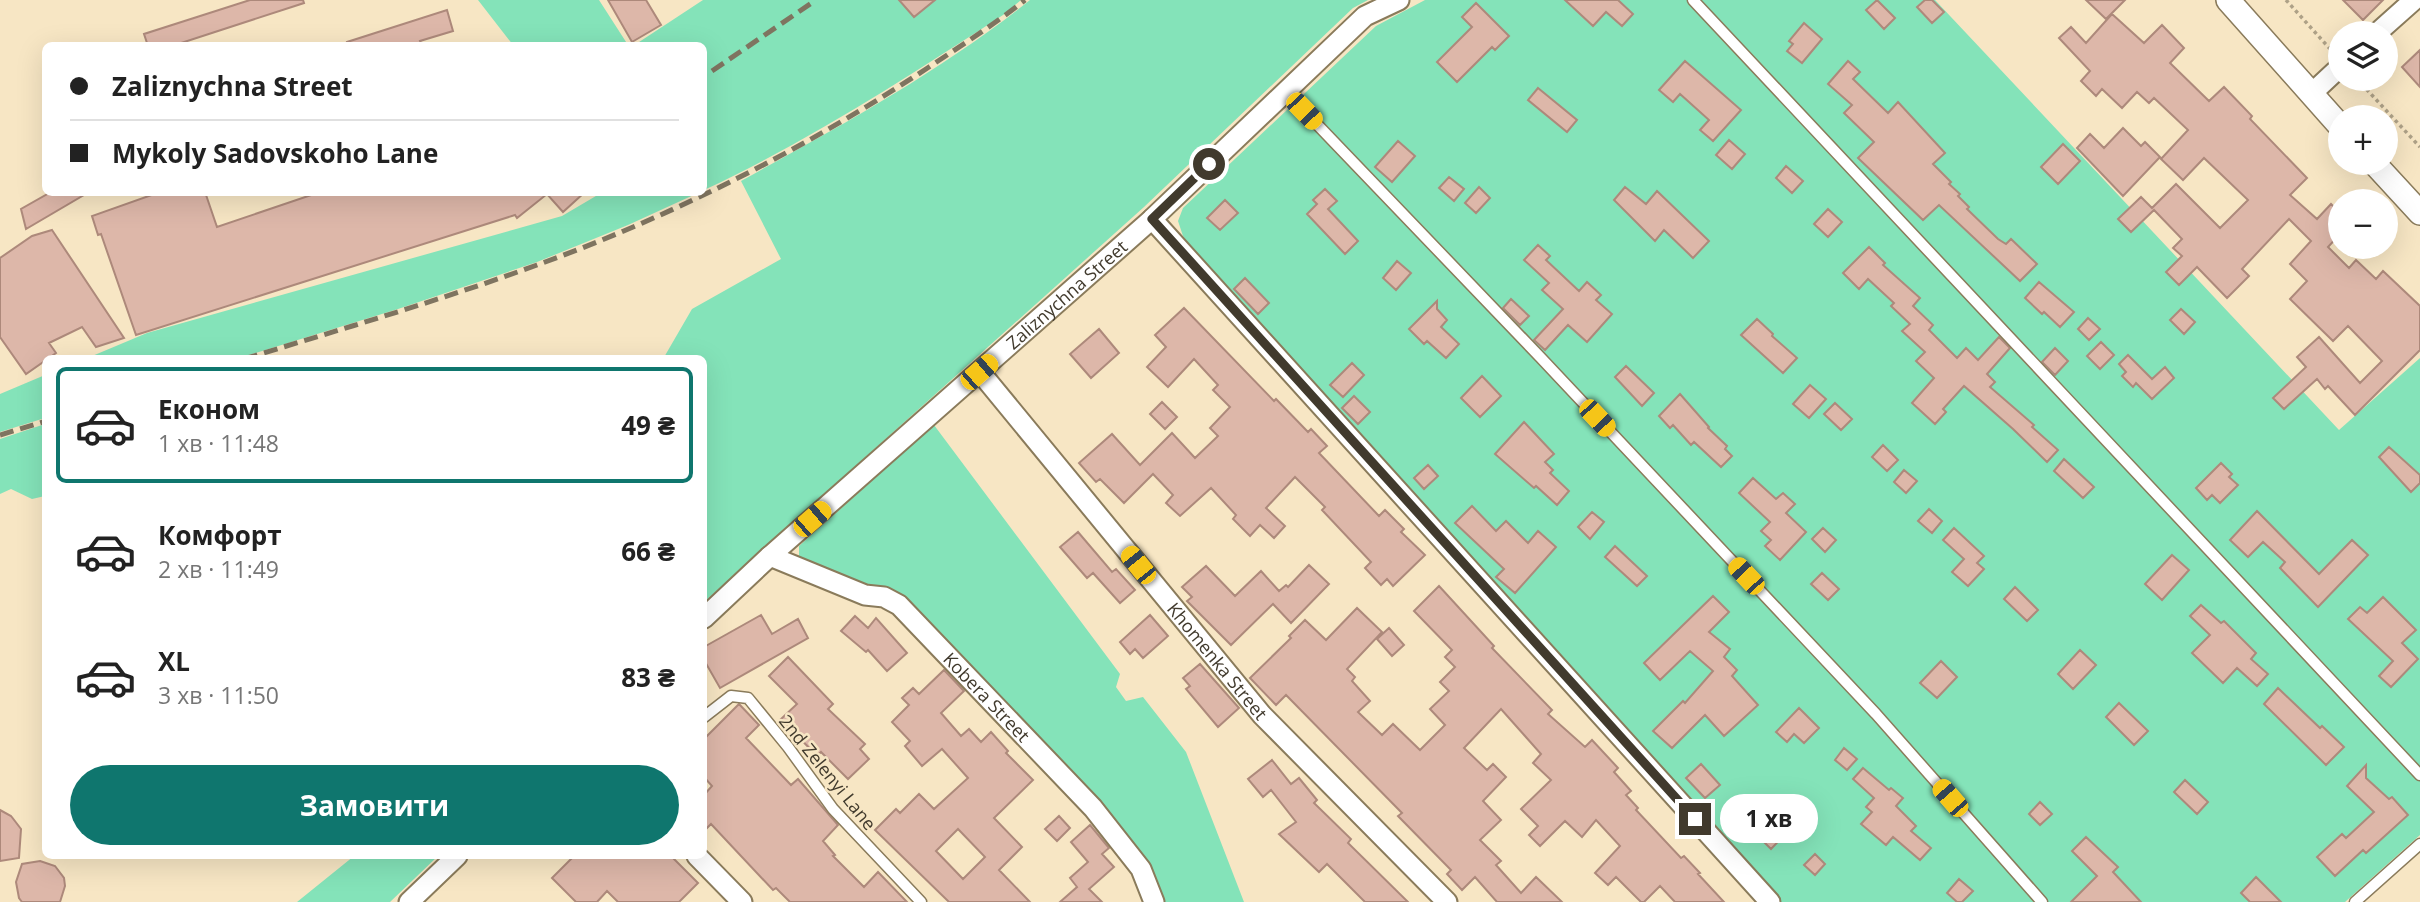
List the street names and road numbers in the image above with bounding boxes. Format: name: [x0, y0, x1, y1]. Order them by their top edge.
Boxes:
street label: Zaliznychna Street: [1001, 235, 1132, 354]
street label: Khomenka Street: [1162, 597, 1273, 725]
street label: Kobera Street: [938, 647, 1035, 747]
street label: 2nd Zelenyi Lane: [774, 709, 882, 835]

